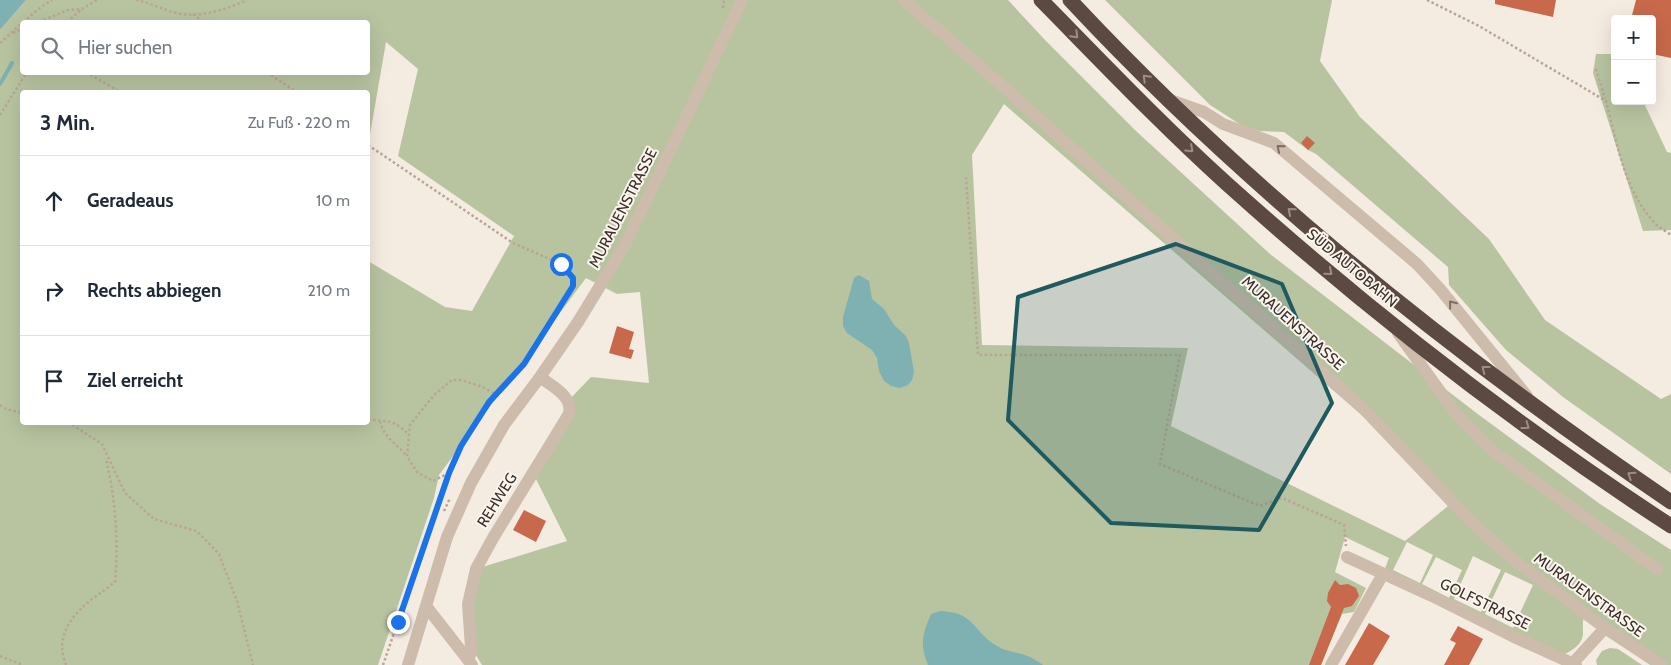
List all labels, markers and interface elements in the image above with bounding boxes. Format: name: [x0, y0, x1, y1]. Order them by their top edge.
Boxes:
map controls: [1611, 15, 1656, 105]
button: +: [1611, 15, 1656, 60]
search box: [20, 20, 370, 75]
one-way arrow: [1069, 29, 1078, 38]
icon: search: [38, 34, 66, 62]
text: Hier suchen: [78, 36, 172, 59]
button: −: [1611, 60, 1656, 105]
one-way arrow: [1143, 75, 1152, 84]
text: 3 Min.: [40, 110, 95, 135]
text: Zu Fuß · 220 m: [248, 113, 350, 132]
one-way arrow: [1185, 143, 1194, 152]
street label: MURAUENSTRASSE: [585, 145, 661, 271]
one-way arrow: [1277, 145, 1286, 154]
icon: ahead: [40, 187, 68, 215]
text: Geradeaus: [87, 189, 173, 212]
text: 10 m: [316, 191, 350, 210]
one-way arrow: [1288, 208, 1297, 217]
street label: SÜD AUTOBAHN: [1303, 225, 1401, 311]
route start: [550, 253, 573, 276]
one-way arrow: [1323, 266, 1332, 275]
street label: MURAUENSTRASSE: [1238, 272, 1348, 374]
icon: right: [40, 277, 68, 305]
text: Rechts abbiegen: [87, 279, 221, 302]
text: 210 m: [308, 281, 350, 300]
one-way arrow: [1449, 300, 1458, 309]
icon: arrive: [40, 367, 68, 395]
one-way arrow: [1482, 367, 1491, 375]
text: Ziel erreicht: [87, 369, 183, 392]
one-way arrow: [1520, 419, 1529, 429]
street label: REHWEG: [473, 470, 521, 530]
one-way arrow: [1627, 472, 1636, 481]
street label: MURAUENSTRASSE: [1530, 549, 1648, 641]
street label: GOLFSTRASSE: [1437, 574, 1533, 634]
route end: [387, 611, 410, 634]

